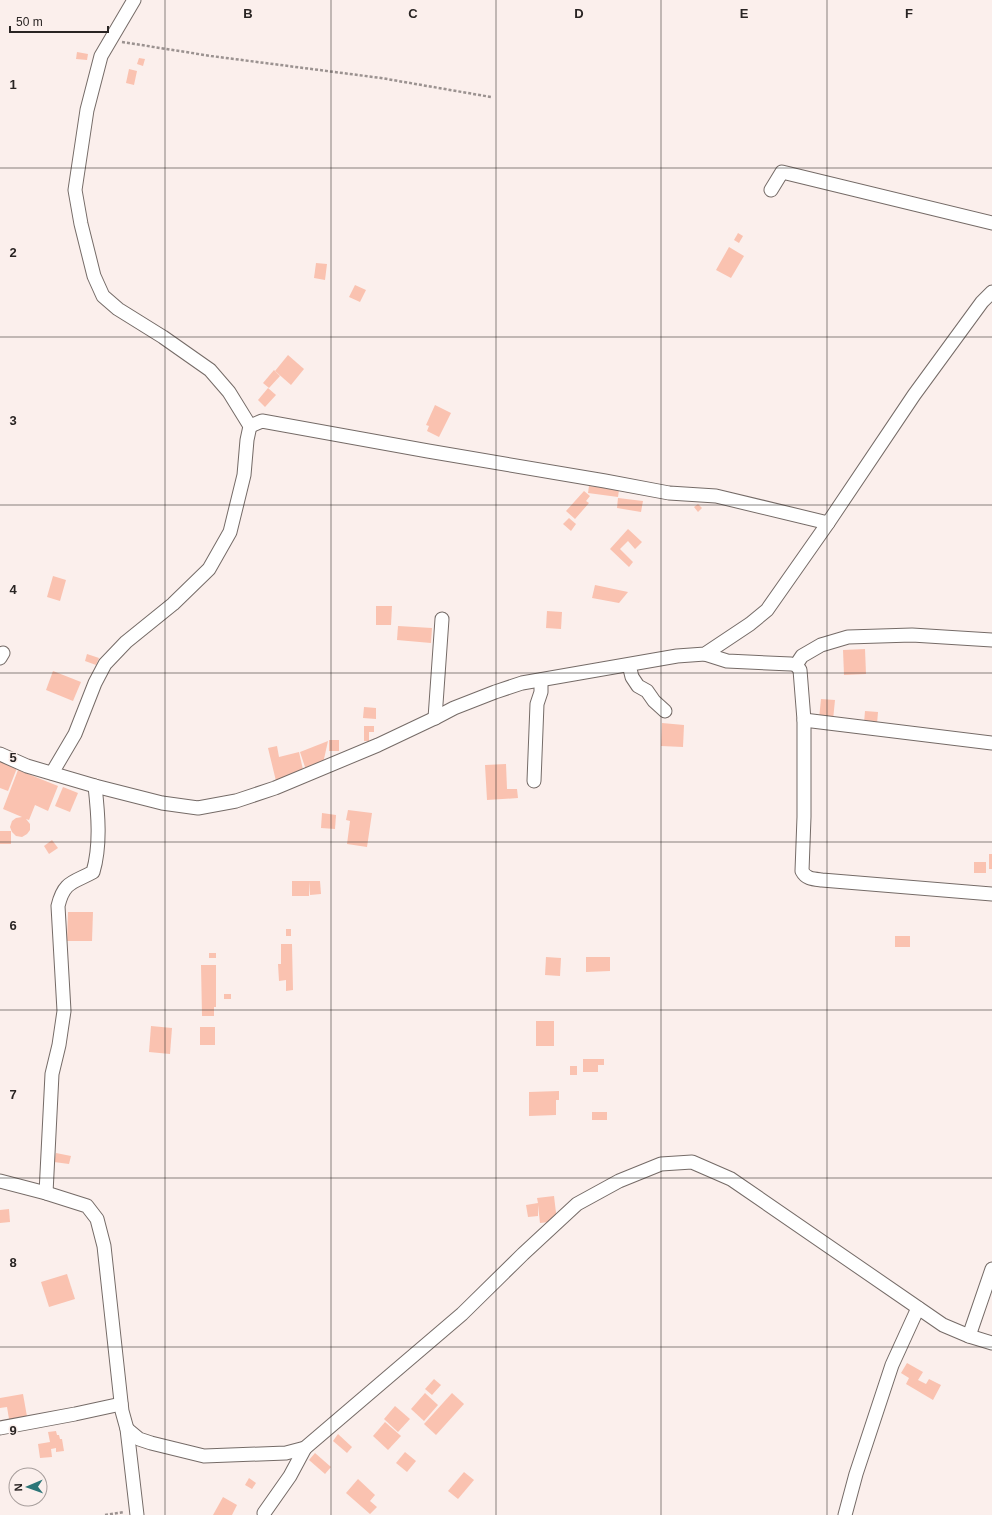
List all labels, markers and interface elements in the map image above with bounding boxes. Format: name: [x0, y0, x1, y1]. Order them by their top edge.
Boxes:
text: B: [243, 6, 253, 21]
text: C: [408, 6, 418, 21]
text: D: [574, 6, 584, 21]
text: E: [740, 6, 749, 21]
text: F: [905, 6, 913, 21]
scale bar: [10, 8, 108, 34]
text: 50 m: [16, 15, 43, 29]
text: 1: [9, 77, 17, 92]
text: 2: [9, 245, 17, 260]
text: 3: [9, 413, 17, 428]
text: 4: [9, 582, 17, 597]
text: 5: [9, 750, 17, 765]
text: 6: [9, 918, 17, 933]
text: 7: [9, 1087, 17, 1102]
text: 8: [9, 1255, 17, 1270]
text: 9: [9, 1423, 17, 1438]
north arrow: [8, 1467, 48, 1507]
text: N: [12, 1483, 24, 1492]

